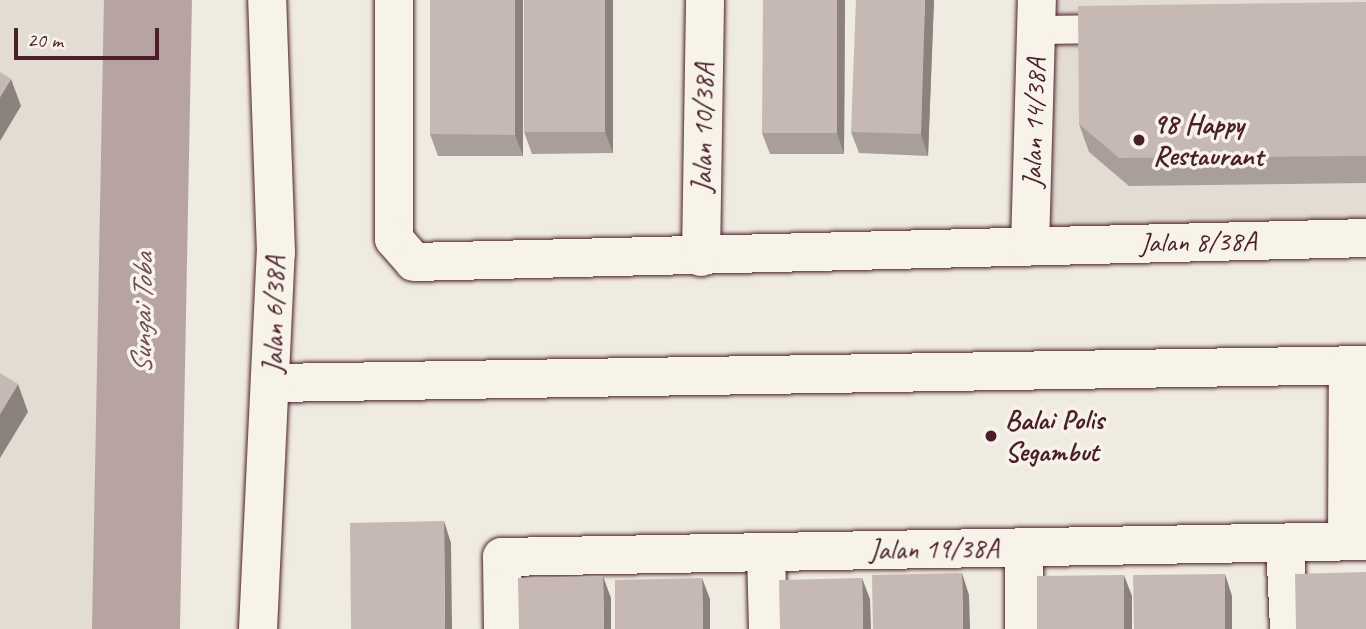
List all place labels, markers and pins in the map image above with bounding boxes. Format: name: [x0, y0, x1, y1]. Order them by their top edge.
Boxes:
place label: 98 Happy Restaurant: [1153, 107, 1263, 173]
marker: 98 Happy Restaurant: [1131, 132, 1147, 148]
place label: Balai Polis Segambut: [1005, 403, 1104, 469]
marker: Balai Polis Segambut: [983, 428, 999, 444]

